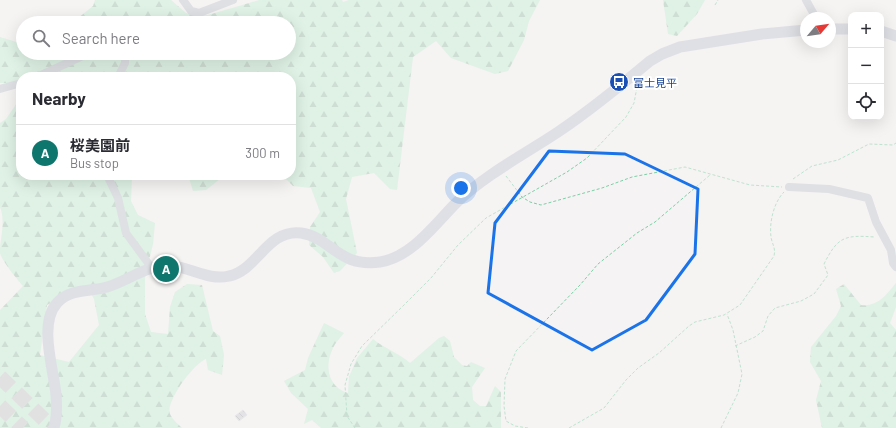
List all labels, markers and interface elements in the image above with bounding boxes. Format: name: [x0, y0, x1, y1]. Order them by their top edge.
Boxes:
north arrow: [800, 12, 836, 48]
map controls: [848, 12, 884, 120]
button: +: [848, 12, 884, 48]
search box: [16, 16, 296, 60]
icon: search: [30, 27, 52, 49]
text: Search here: [62, 29, 140, 47]
button: −: [848, 48, 884, 84]
bus stop icon: 富士見平: [608, 71, 630, 93]
place label: 富士見平: [633, 76, 677, 89]
button: locate: [848, 84, 884, 120]
text: Nearby: [32, 88, 86, 108]
text: 桜美園前: [70, 136, 130, 154]
text: A: [41, 145, 49, 161]
text: 300 m: [245, 145, 280, 161]
text: Bus stop: [70, 155, 119, 171]
your location: [451, 178, 471, 198]
pin: A: [153, 254, 179, 284]

